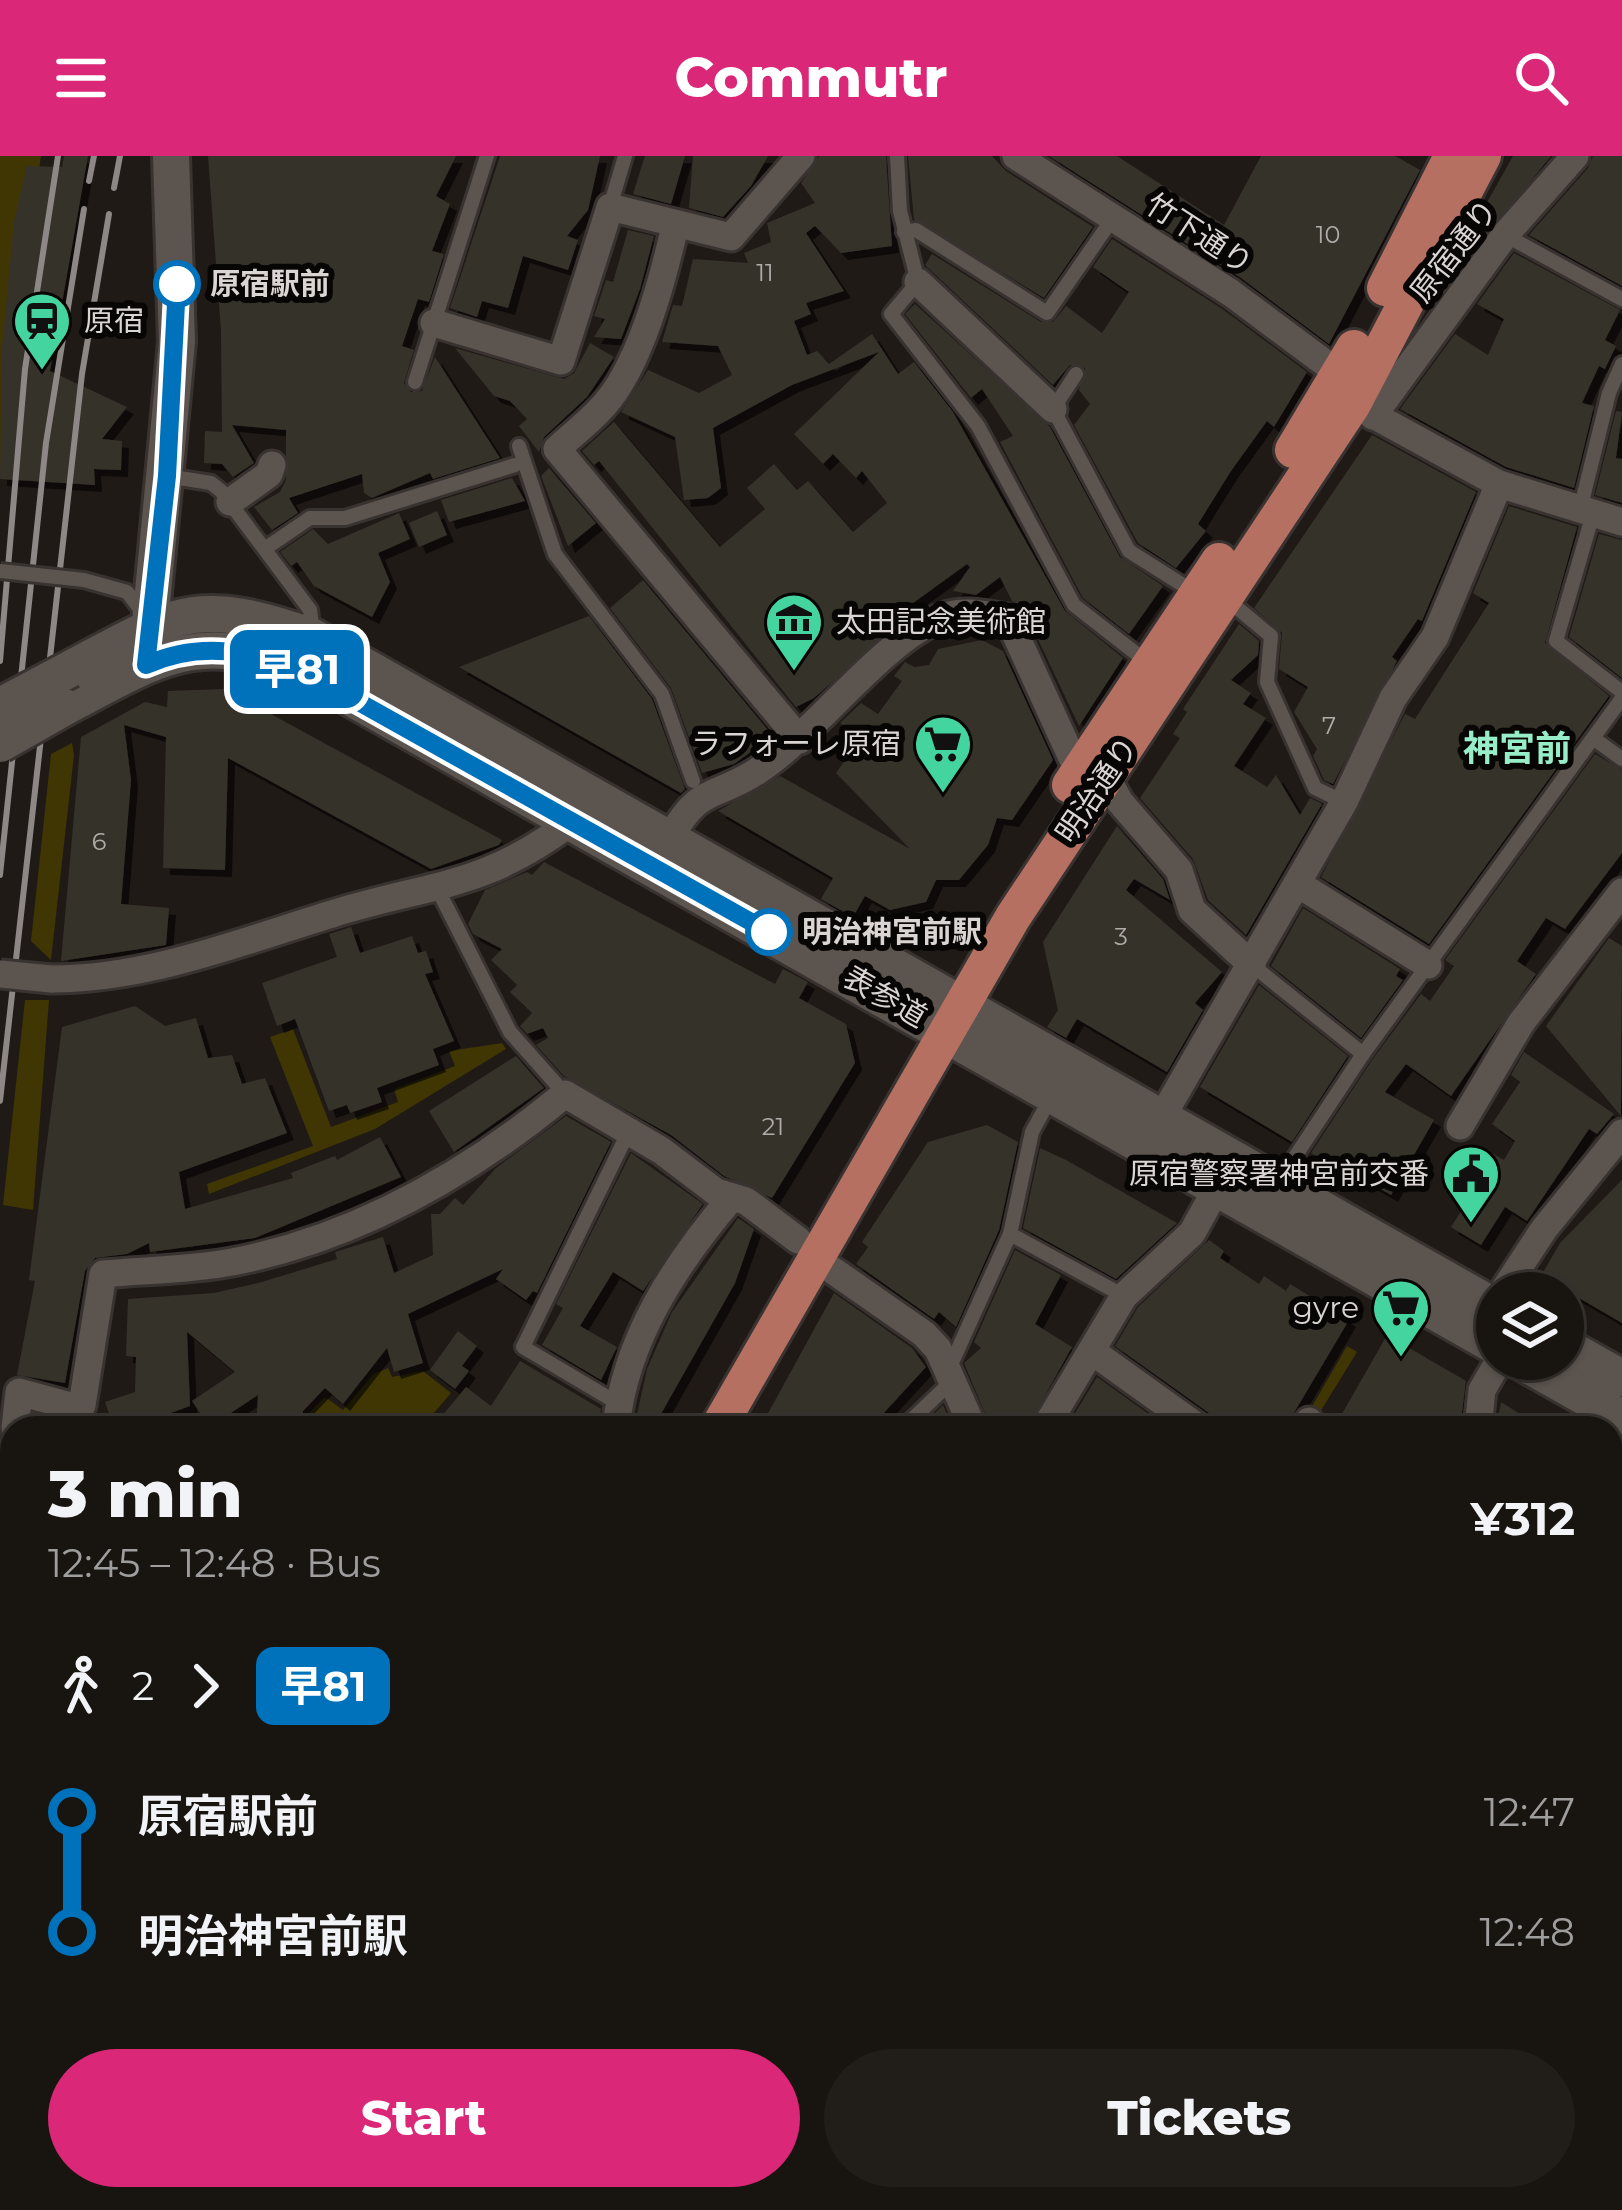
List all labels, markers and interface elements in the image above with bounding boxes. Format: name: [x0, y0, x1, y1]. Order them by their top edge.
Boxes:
icon: menu: [48, 45, 114, 111]
text: Commutr: [675, 45, 947, 111]
icon: search: [1508, 45, 1574, 111]
street label: 竹下通り: [1139, 185, 1260, 282]
street label: 原宿通り: [1402, 192, 1505, 309]
house number: 10: [1316, 220, 1340, 249]
house number: 11: [756, 258, 774, 287]
marker: 原宿駅前: [155, 262, 199, 306]
place label: 原宿駅前: [210, 265, 330, 302]
station icon: 原宿: [11, 290, 73, 372]
place label: 原宿: [84, 302, 144, 339]
museum icon: 太田記念美術館: [763, 591, 825, 673]
place label: 太田記念美術館: [836, 603, 1046, 640]
line badge: 早81: [228, 630, 366, 708]
text: 早81: [254, 643, 340, 695]
house number: 7: [1322, 711, 1336, 740]
supermarket icon: ラフォーレ原宿: [912, 713, 974, 795]
place label: ラフォーレ原宿: [691, 725, 901, 762]
district label: 神宮前: [1463, 726, 1571, 770]
street label: 明治通り: [1048, 730, 1145, 850]
house number: 6: [92, 827, 106, 856]
marker: 明治神宮前駅: [747, 910, 791, 954]
place label: 明治神宮前駅: [802, 913, 982, 950]
house number: 3: [1114, 922, 1128, 951]
street label: 表参道: [837, 958, 933, 1035]
house number: 21: [762, 1112, 784, 1141]
public building icon: 原宿警察署神宮前交番: [1440, 1143, 1502, 1225]
place label: 原宿警察署神宮前交番: [1129, 1155, 1429, 1192]
map controls: [1476, 1272, 1584, 1380]
button: layers: [1476, 1272, 1584, 1380]
supermarket icon: gyre: [1370, 1277, 1432, 1359]
place label: gyre: [1293, 1289, 1359, 1326]
text: 3 min: [48, 1453, 243, 1534]
text: ¥312: [1471, 1491, 1575, 1546]
text: 12:45 – 12:48 · Bus: [48, 1539, 381, 1587]
icon: walk: [48, 1653, 114, 1719]
icon: forward: [172, 1653, 238, 1719]
text: 早81: [280, 1660, 366, 1712]
text: 2: [132, 1662, 154, 1710]
text: 原宿駅前: [138, 1788, 318, 1843]
text: 12:47: [1484, 1788, 1575, 1836]
text: 明治神宮前駅: [138, 1908, 408, 1963]
text: 12:48: [1479, 1908, 1575, 1956]
button: Start: [48, 2049, 800, 2187]
button: Tickets: [824, 2049, 1575, 2187]

